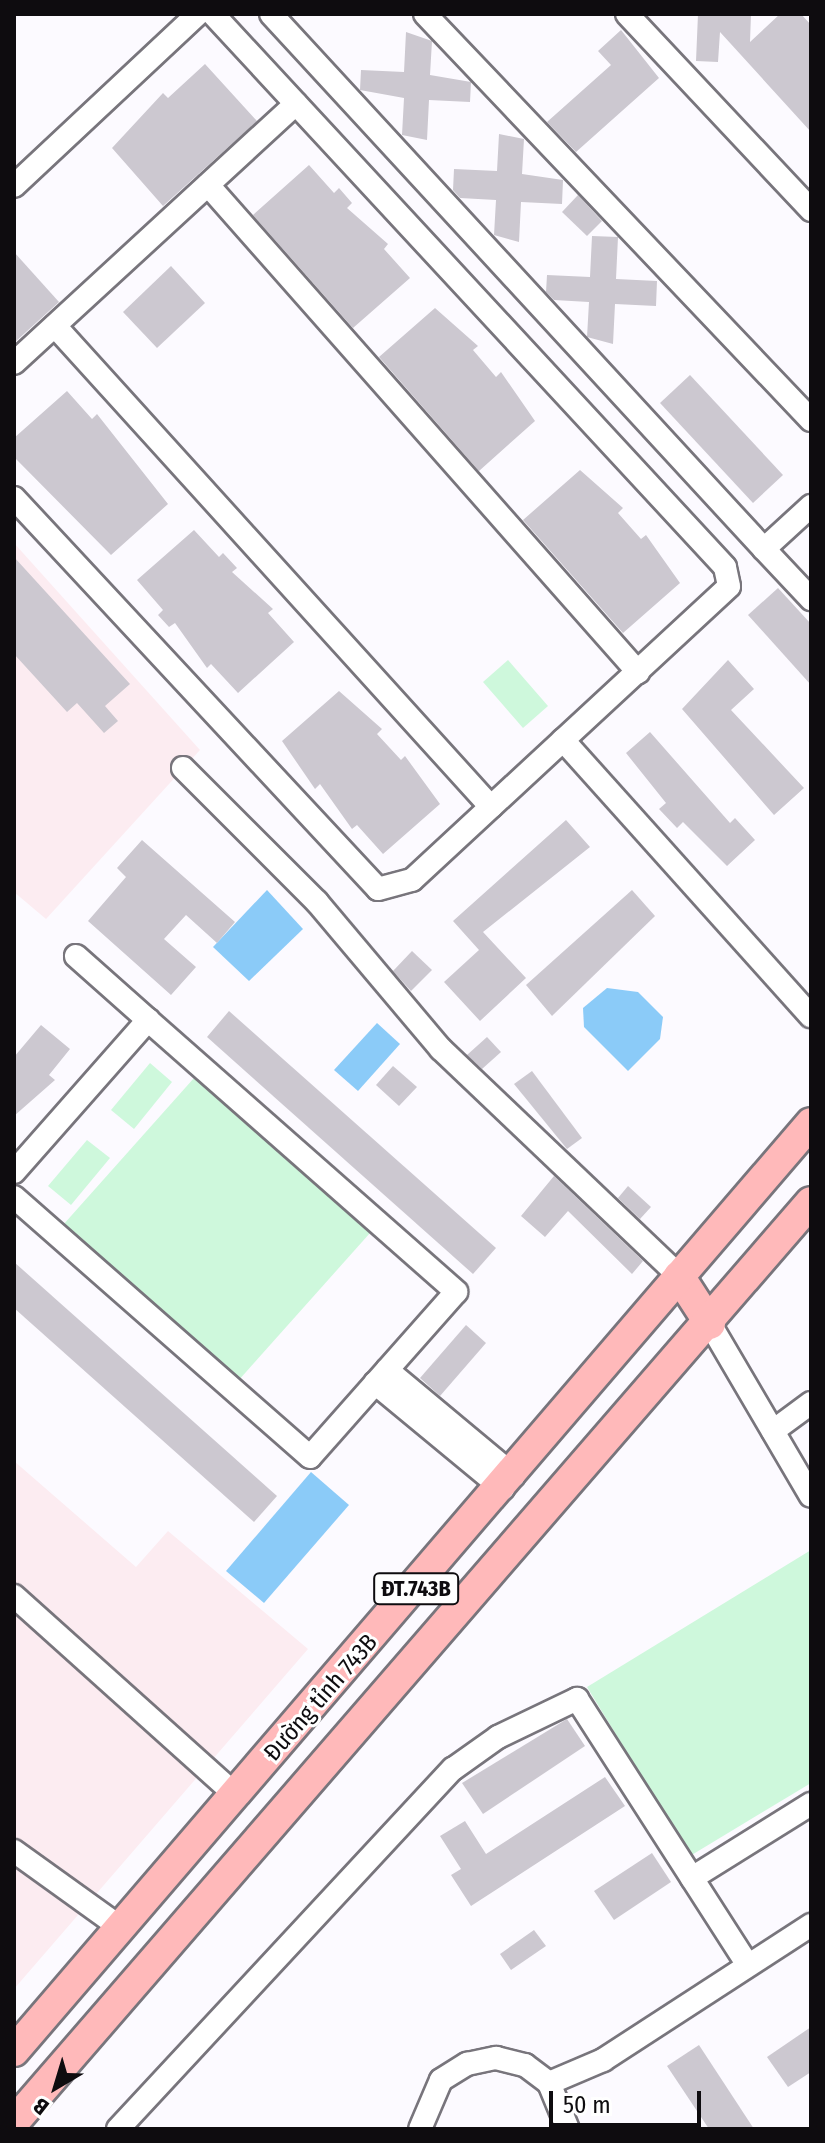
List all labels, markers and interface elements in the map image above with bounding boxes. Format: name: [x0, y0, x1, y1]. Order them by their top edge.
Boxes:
road number: ĐT.743B: [372, 1571, 460, 1607]
street label: Đường tỉnh 743B: [258, 1629, 384, 1767]
north arrow: [16, 2047, 96, 2127]
scale bar: [553, 2075, 705, 2125]
text: 50 m: [563, 2091, 611, 2119]
text: B: [28, 2092, 54, 2121]

